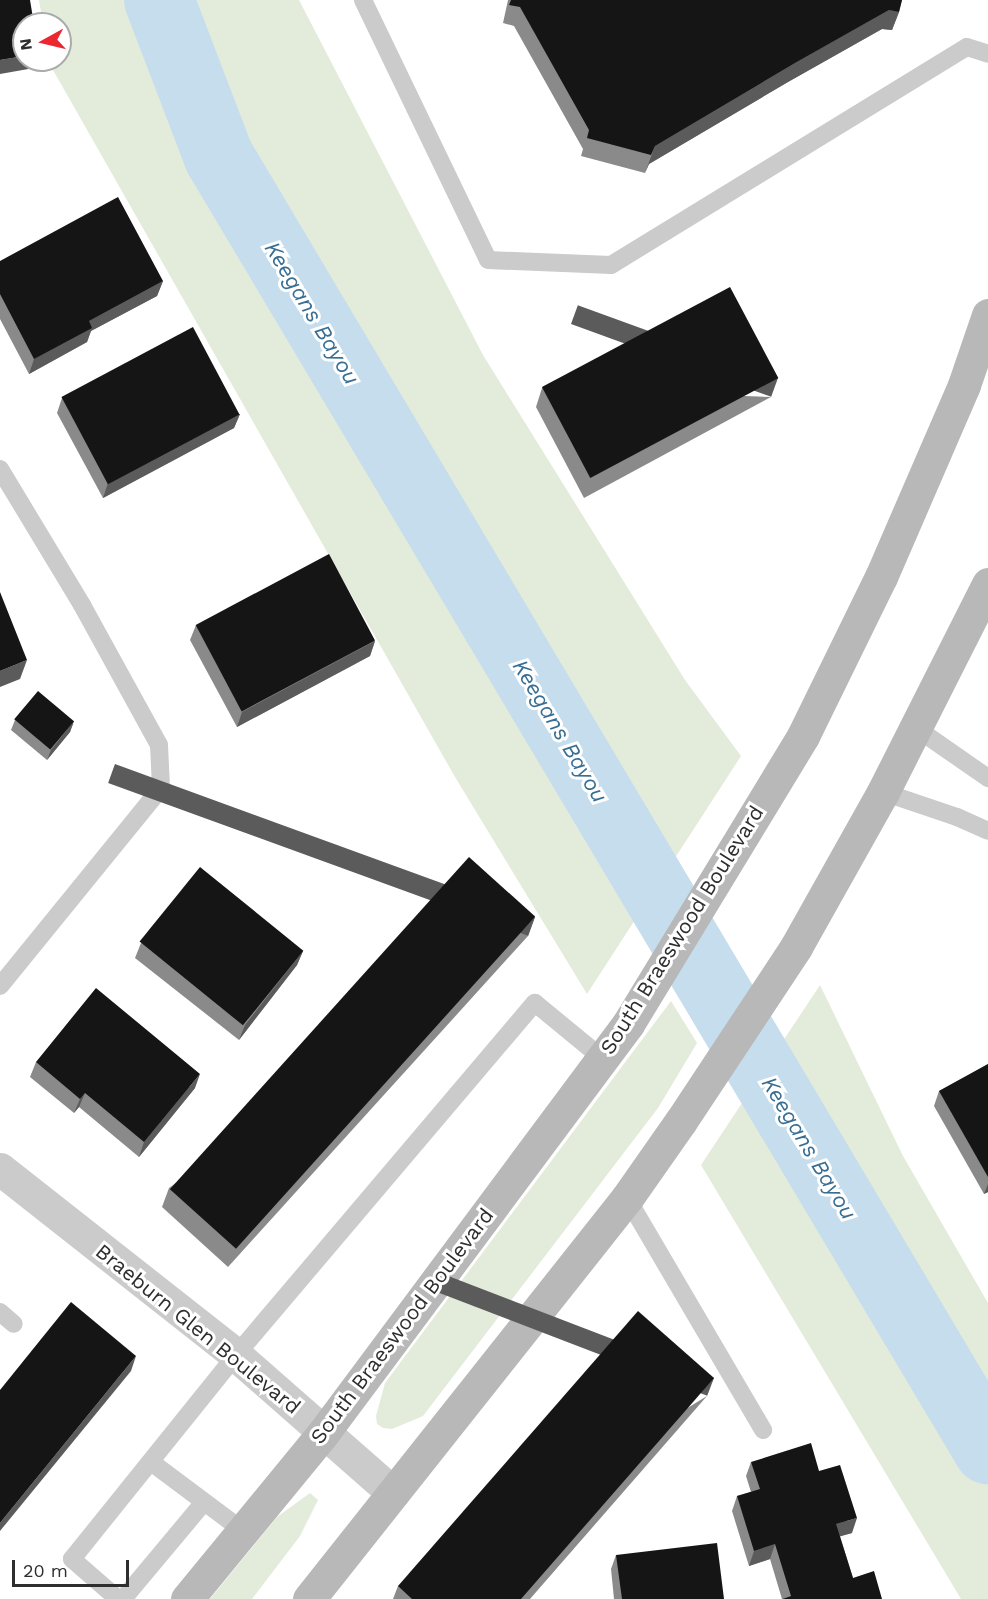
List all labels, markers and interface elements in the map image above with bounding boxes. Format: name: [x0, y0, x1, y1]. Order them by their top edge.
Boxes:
north arrow: [12, 12, 72, 72]
text: N: [15, 37, 36, 51]
water label: Keegans Bayou: [259, 237, 365, 389]
water label: Keegans Bayou: [507, 655, 613, 807]
street label: South Braeswood Boulevard: [595, 801, 769, 1059]
water label: Keegans Bayou: [756, 1072, 862, 1224]
street label: South Braeswood Boulevard: [305, 1203, 499, 1449]
street label: Braeburn Glen Boulevard: [91, 1239, 305, 1419]
scale bar: [15, 1548, 132, 1586]
text: 20 m: [23, 1560, 68, 1581]

